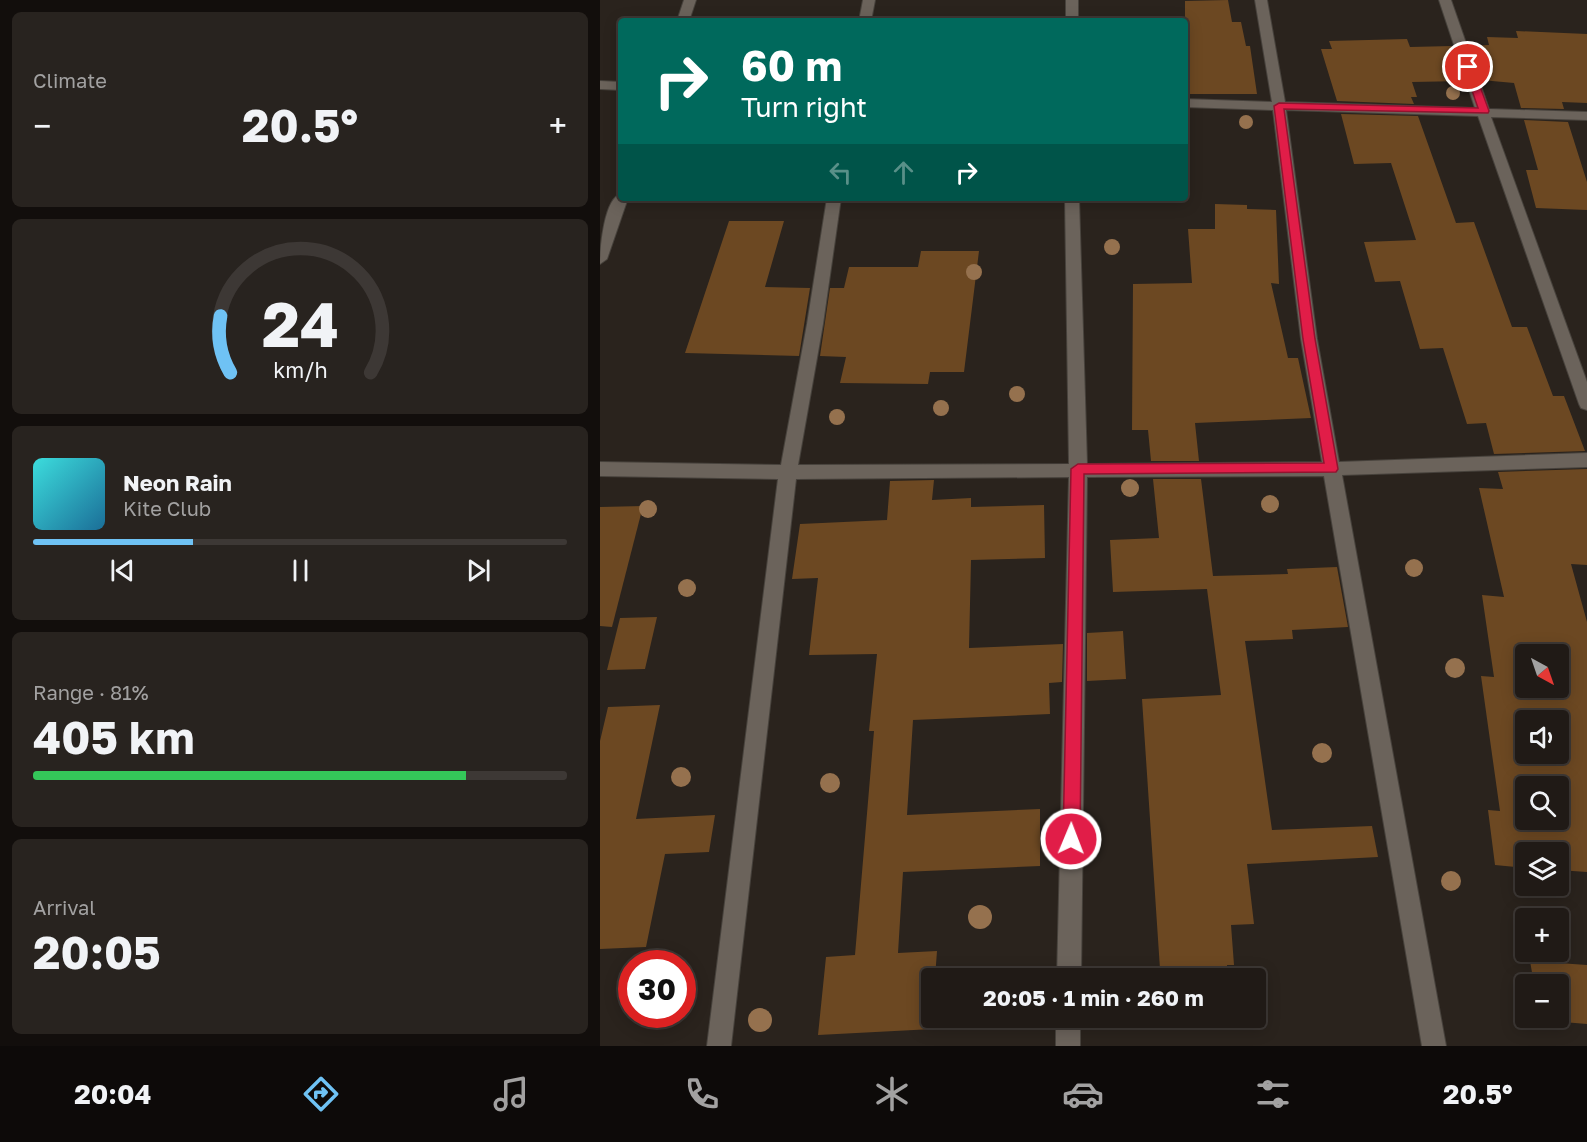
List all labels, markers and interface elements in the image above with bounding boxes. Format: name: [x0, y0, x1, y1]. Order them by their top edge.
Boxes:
text: 60 m: [741, 40, 842, 90]
pin: [1442, 41, 1493, 92]
icon: right: [642, 42, 720, 120]
icon: arrive: [1451, 50, 1484, 83]
text: Climate: [33, 68, 107, 92]
text: Turn right: [741, 91, 867, 123]
text: 20.5°: [242, 98, 358, 152]
text: −: [33, 106, 51, 145]
text: +: [549, 106, 567, 145]
icon: left: [824, 156, 857, 189]
icon: ahead: [887, 156, 920, 189]
icon: right: [950, 156, 983, 189]
text: 24: [261, 286, 339, 361]
text: km/h: [273, 358, 327, 384]
text: Neon Rain: [123, 469, 232, 496]
text: Kite Club: [123, 496, 211, 520]
icon: previous: [106, 554, 139, 587]
icon: pause: [284, 554, 317, 587]
icon: next: [462, 554, 495, 587]
north arrow: [1515, 644, 1569, 698]
map controls: [1515, 644, 1569, 1028]
text: Range · 81%: [33, 680, 149, 704]
text: 405 km: [33, 710, 195, 764]
button: sound: [1515, 710, 1569, 764]
button: search: [1515, 776, 1569, 830]
position arrow: [1039, 807, 1103, 871]
button: layers: [1515, 842, 1569, 896]
text: Arrival: [33, 895, 96, 919]
button: +: [1515, 908, 1569, 962]
text: 20:05: [33, 925, 161, 979]
speed limit sign: 30: [618, 950, 696, 1028]
button: −: [1515, 974, 1569, 1028]
text: 20:05 · 1 min · 260 m: [983, 984, 1204, 1011]
icon: directions: [300, 1073, 342, 1115]
icon: music: [490, 1073, 532, 1115]
icon: phone: [681, 1073, 723, 1115]
icon: climate: [871, 1073, 913, 1115]
icon: car: [1062, 1073, 1104, 1115]
icon: filters: [1252, 1073, 1294, 1115]
text: 20:04: [74, 1078, 151, 1110]
text: 20.5°: [1443, 1078, 1513, 1110]

